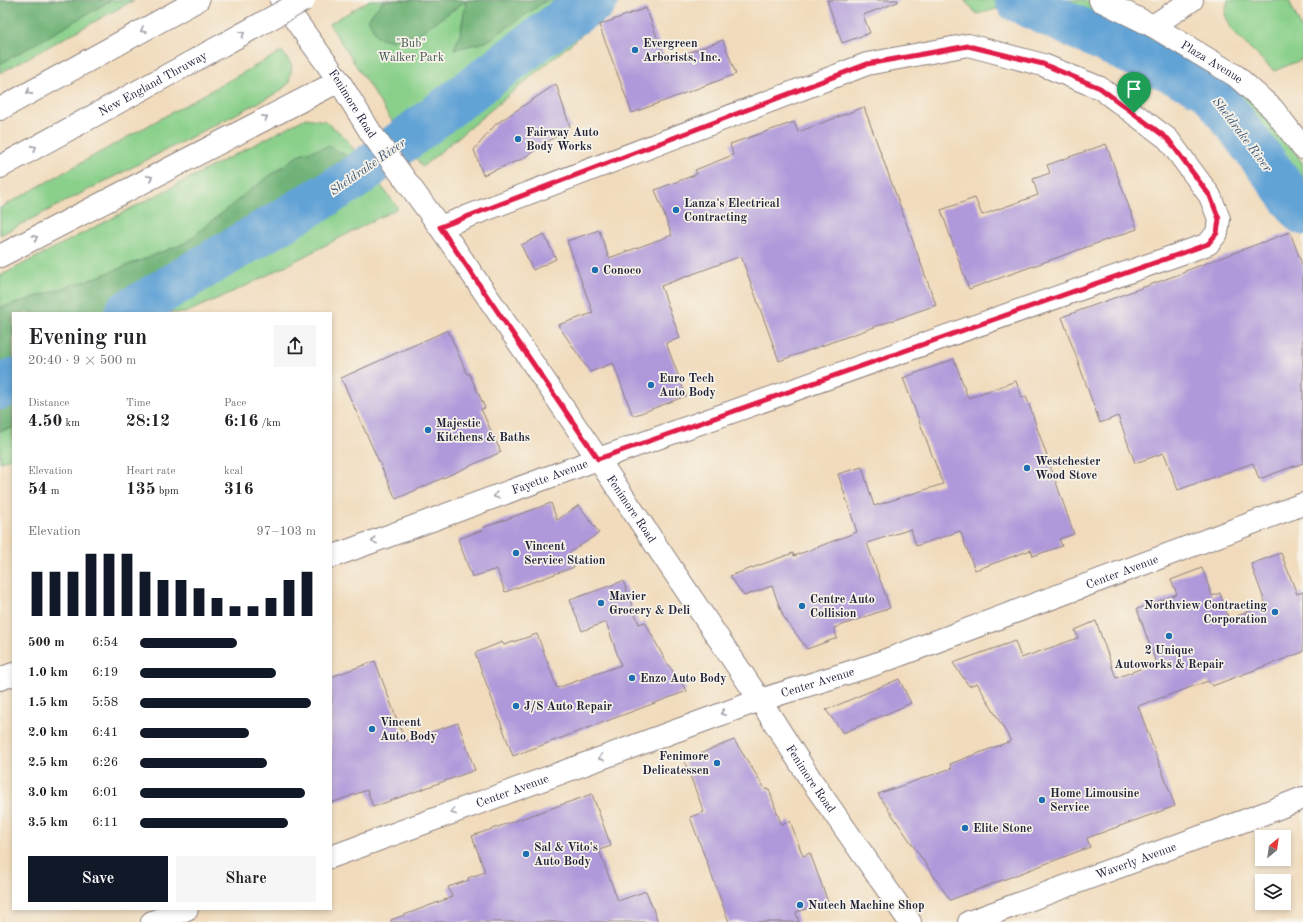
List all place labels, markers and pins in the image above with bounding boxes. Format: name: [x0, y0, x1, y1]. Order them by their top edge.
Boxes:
place label: Evergreen Arborists, Inc.: [643, 38, 721, 64]
marker: Evergreen Arborists, Inc.: [630, 45, 640, 55]
pin: [1117, 72, 1151, 113]
place label: Fairway Auto Body Works: [526, 127, 599, 153]
marker: Fairway Auto Body Works: [513, 134, 523, 144]
place label: Lanza's Electrical Contracting: [684, 198, 780, 224]
marker: Lanza's Electrical Contracting: [671, 205, 681, 215]
marker: Conoco: [590, 265, 600, 275]
place label: Conoco: [603, 265, 641, 277]
place label: Euro Tech Auto Body: [659, 373, 716, 399]
marker: Euro Tech Auto Body: [646, 380, 656, 390]
place label: Majestic Kitchens & Baths: [436, 418, 530, 444]
marker: Majestic Kitchens & Baths: [423, 425, 433, 435]
place label: Westchester Wood Stove: [1035, 456, 1100, 482]
marker: Westchester Wood Stove: [1022, 463, 1032, 473]
place label: Vincent Service Station: [524, 541, 606, 567]
marker: Vincent Service Station: [511, 548, 521, 558]
place label: Mavier Grocery & Deli: [609, 591, 691, 617]
place label: Centre Auto Collision: [810, 594, 875, 620]
marker: Mavier Grocery & Deli: [596, 598, 606, 608]
place label: Northview Contracting Corporation: [1144, 600, 1267, 626]
marker: Centre Auto Collision: [797, 601, 807, 611]
marker: Northview Contracting Corporation: [1270, 607, 1280, 617]
marker: 2 Unique Autoworks & Repair: [1164, 631, 1174, 641]
place label: 2 Unique Autoworks & Repair: [1114, 645, 1224, 671]
marker: Enzo Auto Body: [627, 673, 637, 683]
place label: Enzo Auto Body: [640, 673, 727, 685]
marker: J/S Auto Repair: [511, 701, 521, 711]
place label: J/S Auto Repair: [524, 701, 612, 713]
place label: Vincent Auto Body: [380, 717, 437, 743]
marker: Vincent Auto Body: [367, 724, 377, 734]
place label: Fenimore Delicatessen: [642, 751, 709, 777]
marker: Fenimore Delicatessen: [712, 758, 722, 768]
place label: Home Limousine Service: [1050, 788, 1140, 814]
marker: Home Limousine Service: [1037, 795, 1047, 805]
marker: Elite Stone: [960, 823, 970, 833]
place label: Elite Stone: [973, 823, 1032, 835]
place label: Sal & Vito's Auto Body: [534, 842, 598, 868]
marker: Sal & Vito's Auto Body: [521, 849, 531, 859]
marker: Nutech Machine Shop: [795, 900, 805, 910]
place label: Nutech Machine Shop: [808, 900, 925, 912]

